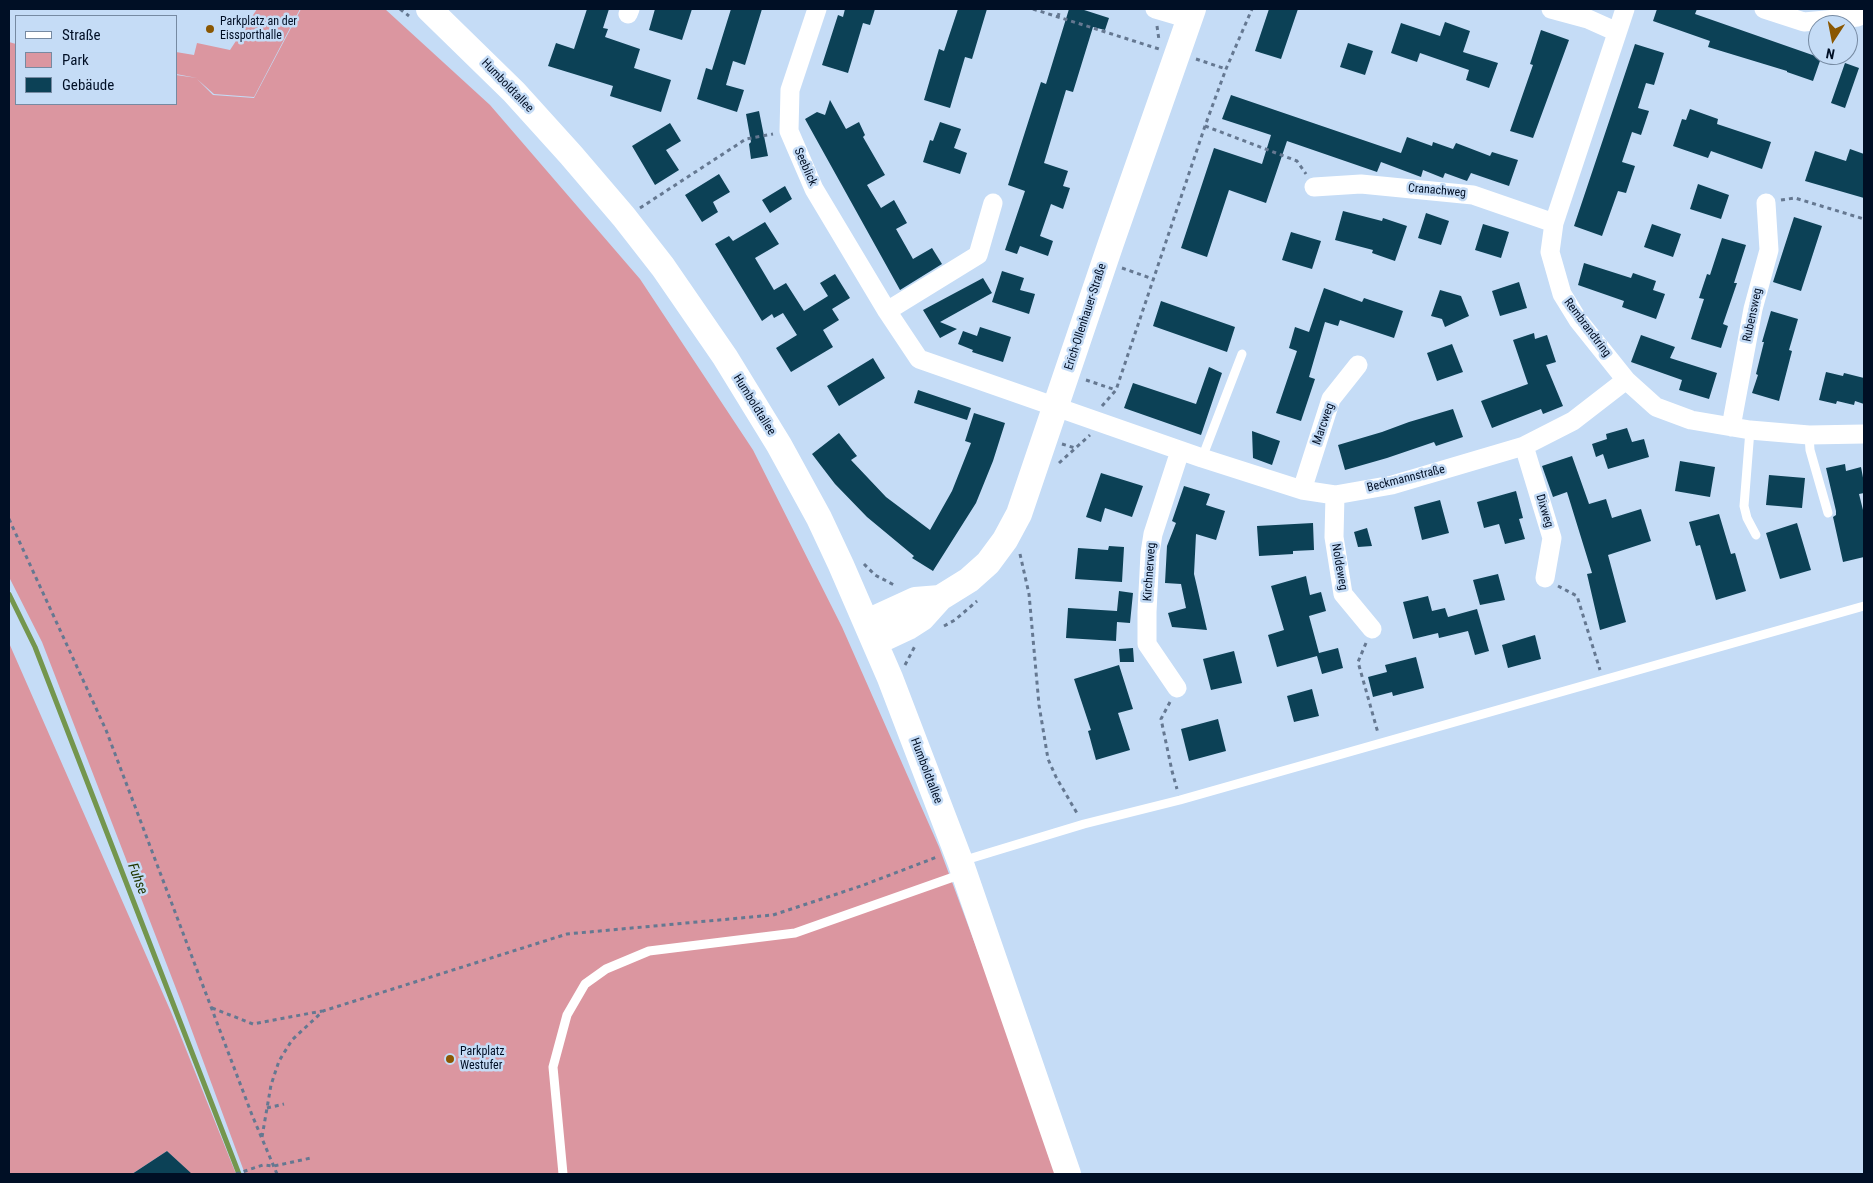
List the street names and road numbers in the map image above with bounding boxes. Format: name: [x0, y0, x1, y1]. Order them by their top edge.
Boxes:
street label: Humboldtallee: [478, 56, 536, 116]
street label: Seeblick: [790, 146, 820, 188]
street label: Cranachweg: [1407, 181, 1467, 201]
street label: Erich-Ollenhauer-Straße: [1062, 262, 1110, 372]
street label: Rubensweg: [1740, 287, 1766, 343]
street label: Rembrandtring: [1560, 296, 1614, 360]
street label: Humboldtallee: [730, 372, 778, 438]
street label: Marcweg: [1310, 401, 1338, 447]
street label: Beckmannstraße: [1366, 462, 1446, 496]
street label: Dixweg: [1532, 493, 1556, 529]
street label: Kirchnerweg: [1141, 542, 1159, 602]
street label: Noldeweg: [1328, 543, 1350, 591]
street label: Humboldtallee: [907, 736, 945, 806]

